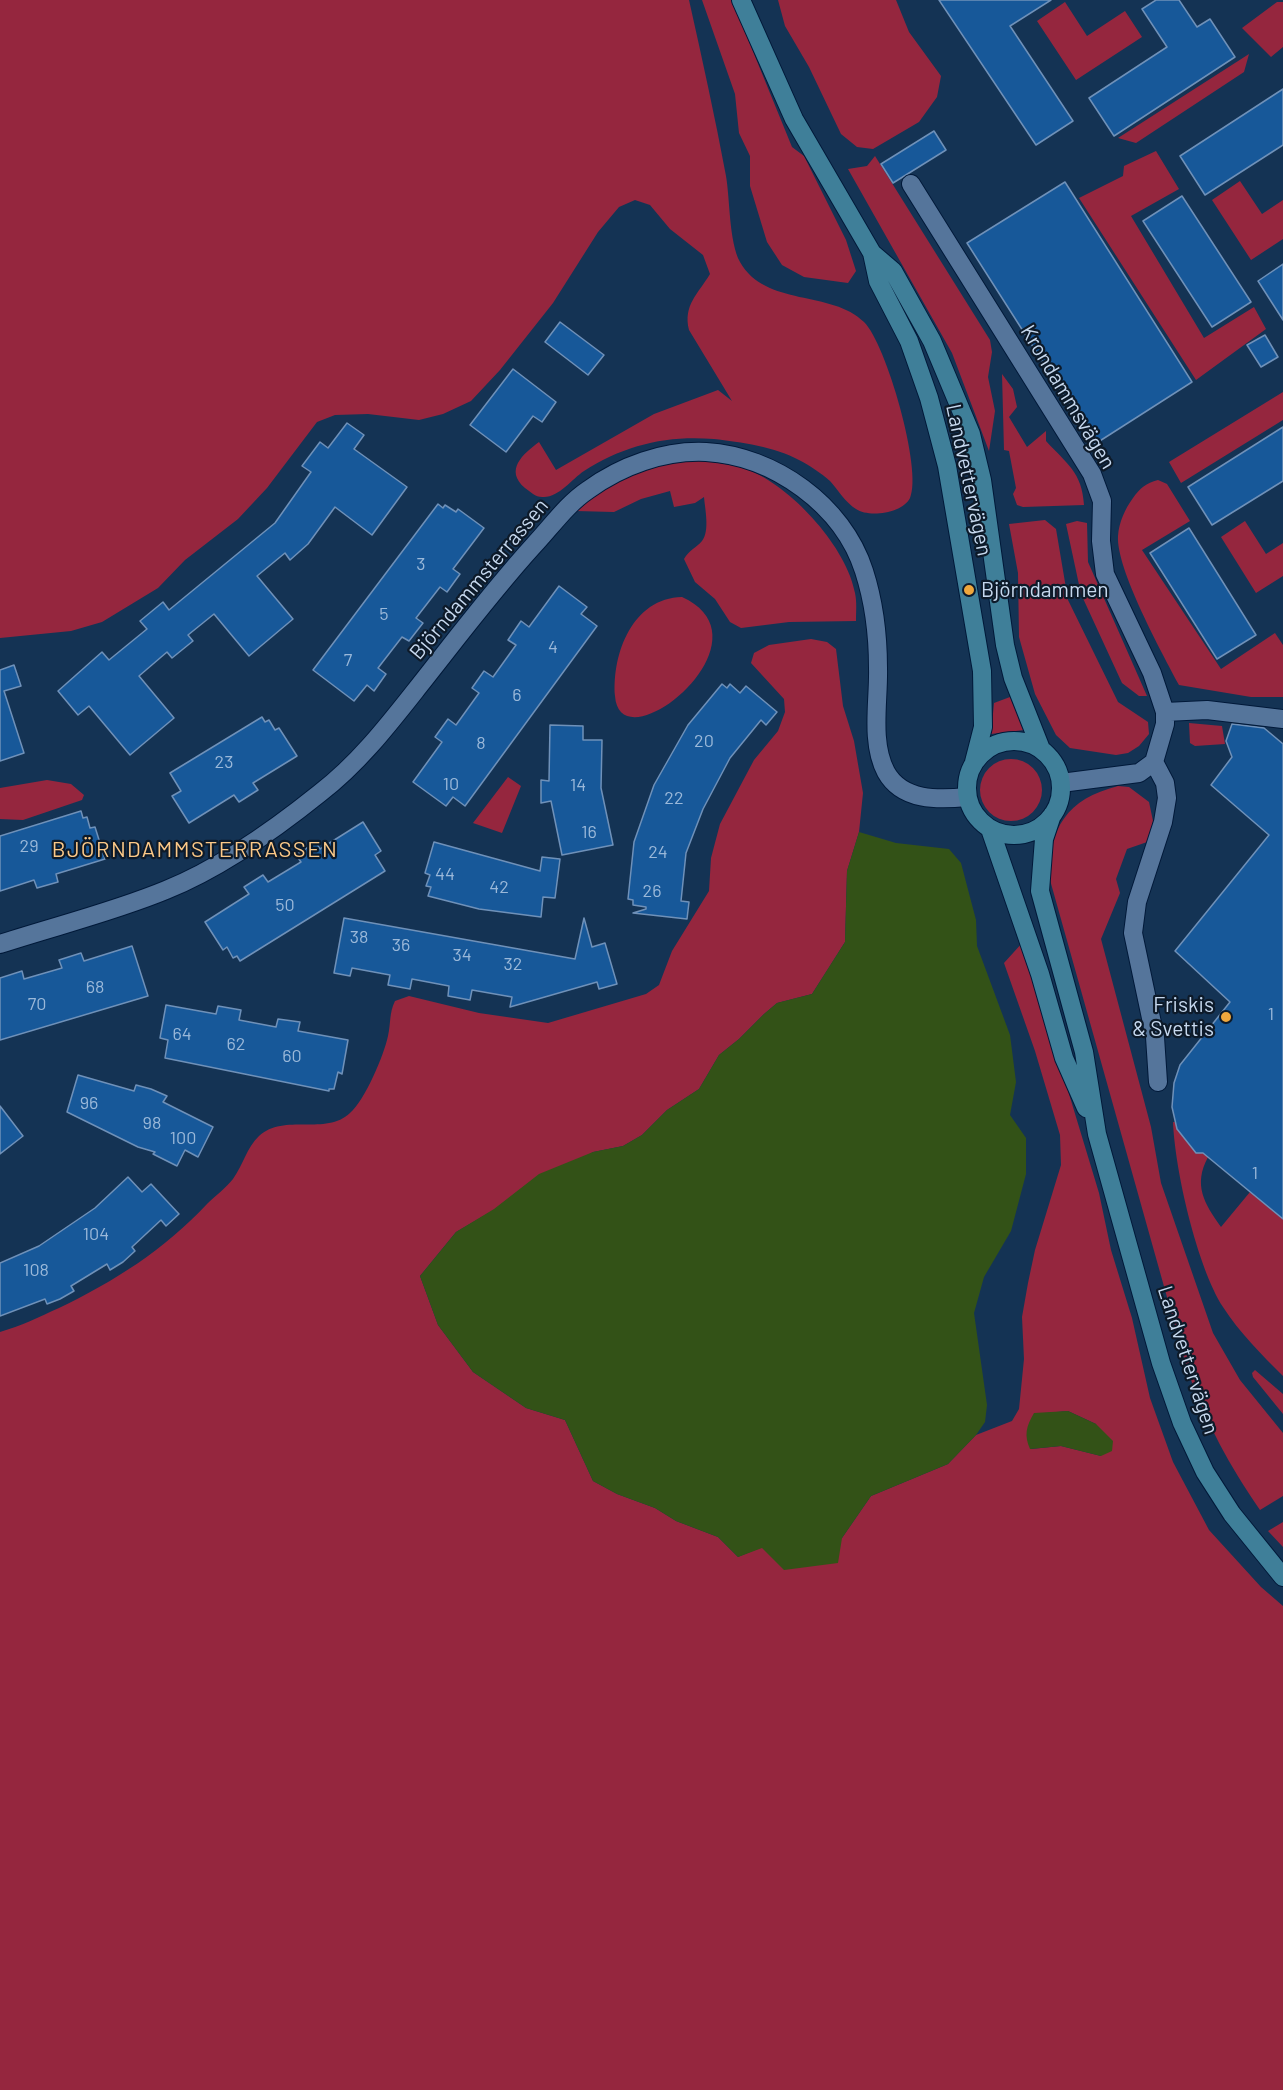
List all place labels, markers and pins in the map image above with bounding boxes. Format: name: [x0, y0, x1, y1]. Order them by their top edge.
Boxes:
place label: Björndammen: [981, 577, 1109, 603]
marker: Björndammen: [962, 583, 976, 597]
place label: Friskis & Svettis: [1132, 992, 1214, 1042]
marker: Friskis & Svettis: [1219, 1010, 1233, 1024]

